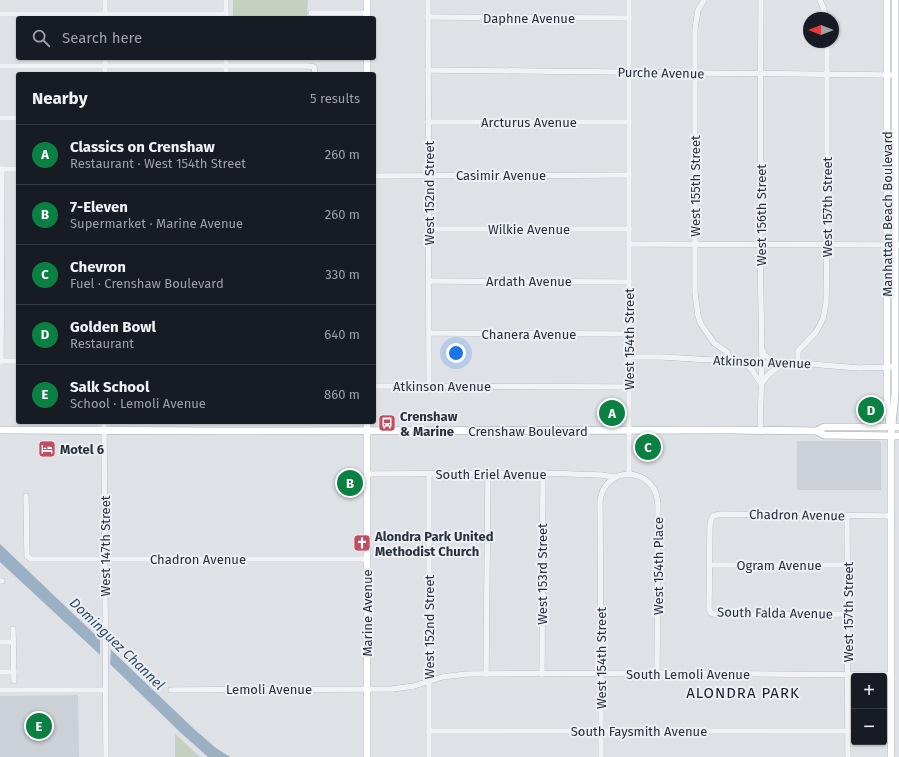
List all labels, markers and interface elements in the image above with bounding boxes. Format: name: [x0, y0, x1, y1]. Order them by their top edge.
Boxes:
street label: Daphne Avenue: [483, 11, 575, 26]
north arrow: [803, 12, 839, 48]
search box: [16, 16, 376, 60]
icon: search: [30, 27, 52, 49]
text: Search here: [62, 29, 142, 47]
street label: Purche Avenue: [617, 65, 705, 81]
text: Nearby: [32, 88, 87, 109]
text: 5 results: [310, 91, 360, 106]
street label: Arcturus Avenue: [481, 115, 577, 130]
street label: Manhattan Beach Boulevard: [880, 131, 895, 297]
street label: West 155th Street: [688, 135, 703, 237]
text: Classics on Crenshaw: [70, 138, 215, 156]
street label: West 152nd Street: [422, 140, 437, 245]
text: A: [41, 147, 49, 162]
text: 260 m: [325, 147, 360, 162]
text: Restaurant · West 154th Street: [70, 156, 246, 171]
street label: West 157th Street: [820, 156, 835, 257]
street label: West 156th Street: [754, 164, 769, 266]
street label: Casimir Avenue: [456, 168, 546, 183]
text: 7-Eleven: [70, 198, 128, 216]
text: B: [41, 207, 49, 222]
text: 260 m: [325, 207, 360, 222]
text: Supermarket · Marine Avenue: [70, 216, 243, 231]
street label: Wilkie Avenue: [488, 222, 570, 237]
text: Chevron: [70, 258, 126, 276]
text: C: [41, 267, 49, 282]
text: 330 m: [325, 267, 360, 282]
street label: Ardath Avenue: [486, 274, 572, 289]
text: Fuel · Crenshaw Boulevard: [70, 276, 224, 291]
street label: West 154th Street: [622, 288, 637, 390]
text: Golden Bowl: [70, 318, 156, 336]
text: D: [41, 327, 49, 342]
text: 640 m: [324, 327, 360, 342]
street label: Chanera Avenue: [482, 327, 576, 342]
text: Restaurant: [70, 336, 134, 351]
your location: [446, 343, 466, 363]
street label: Atkinson Avenue: [713, 353, 811, 371]
text: Salk School: [70, 378, 149, 396]
street label: Atkinson Avenue: [393, 379, 491, 394]
text: E: [42, 387, 48, 402]
text: 860 m: [324, 387, 360, 402]
pin: D: [858, 395, 884, 425]
text: School · Lemoli Avenue: [70, 396, 206, 411]
pin: A: [599, 398, 625, 428]
place label: Crenshaw & Marine: [400, 409, 458, 439]
bus stop icon: Crenshaw & Marine: [377, 413, 397, 433]
street label: Crenshaw Boulevard: [468, 424, 588, 439]
pin: C: [635, 432, 661, 462]
hotel icon: Motel 6: [37, 439, 57, 459]
place label: Motel 6: [60, 442, 104, 457]
street label: South Eriel Avenue: [436, 467, 547, 482]
pin: B: [337, 468, 363, 498]
street label: West 147th Street: [98, 495, 113, 596]
street label: Chadron Avenue: [749, 507, 845, 523]
street label: West 154th Place: [651, 517, 666, 615]
street label: West 153rd Street: [535, 523, 550, 625]
place label: Alondra Park United Methodist Church: [374, 529, 493, 559]
church icon: Alondra Park United Methodist Church: [352, 533, 372, 553]
street label: Chadron Avenue: [150, 552, 246, 567]
street label: Ogram Avenue: [736, 558, 822, 573]
street label: West 157th Street: [841, 561, 856, 662]
street label: Marine Avenue: [360, 569, 375, 657]
street label: West 152nd Street: [422, 574, 437, 679]
water label: Dominguez Channel: [66, 594, 168, 694]
street label: South Falda Avenue: [717, 604, 833, 622]
street label: West 154th Street: [594, 607, 609, 709]
street label: South Lemoli Avenue: [626, 667, 750, 682]
map controls: [851, 673, 887, 745]
button: +: [851, 673, 887, 709]
street label: Lemoli Avenue: [226, 682, 312, 697]
district label: ALONDRA PARK: [686, 684, 800, 702]
button: −: [851, 709, 887, 745]
pin: E: [26, 711, 52, 741]
street label: South Faysmith Avenue: [571, 724, 707, 739]

